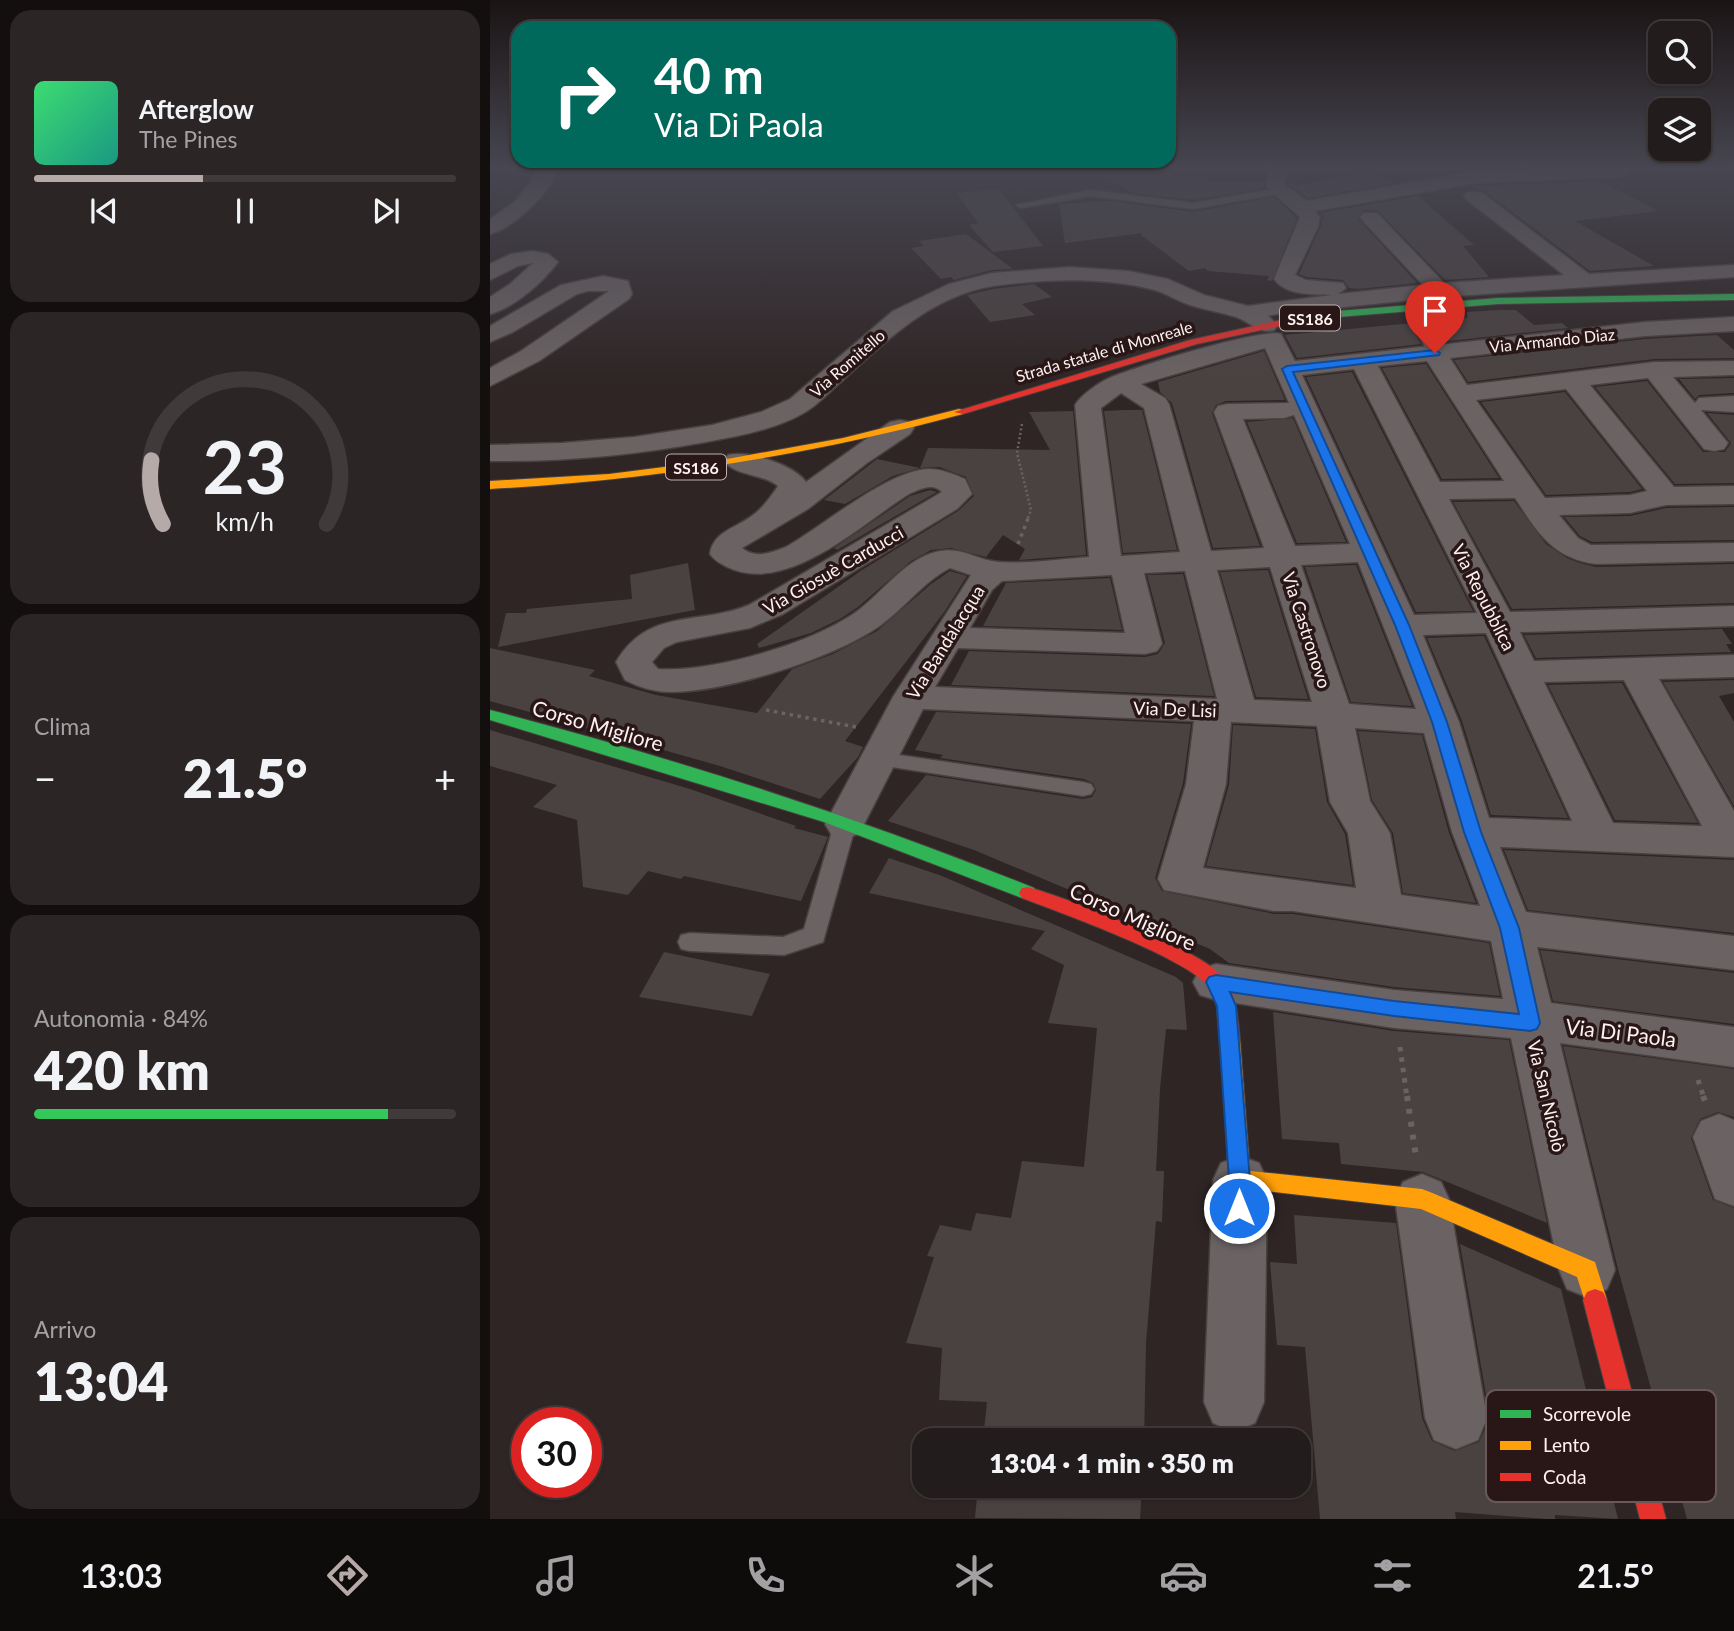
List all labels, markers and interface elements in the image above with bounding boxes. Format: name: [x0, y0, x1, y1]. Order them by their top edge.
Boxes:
map controls: [1648, 21, 1711, 161]
button: search: [1648, 21, 1711, 84]
text: 40 m: [654, 46, 764, 104]
icon: right: [539, 49, 630, 140]
text: Afterglow: [139, 93, 254, 125]
button: layers: [1648, 98, 1711, 161]
text: Via Di Paola: [654, 105, 824, 144]
text: The Pines: [139, 125, 237, 153]
icon: previous: [85, 192, 123, 230]
icon: pause: [226, 192, 264, 230]
icon: next: [367, 192, 405, 230]
pin: [1405, 281, 1465, 353]
icon: arrive: [1416, 292, 1454, 330]
road number: SS186: [1280, 306, 1340, 330]
street label: Strada statale di Monreale: [1013, 317, 1195, 385]
street label: Via Armando Diaz: [1488, 324, 1616, 356]
street label: Via Romitello: [806, 325, 888, 401]
text: 23: [203, 422, 287, 510]
road number: SS186: [666, 454, 726, 480]
text: km/h: [216, 505, 274, 535]
street label: Via Giosuè Carducci: [759, 521, 907, 619]
street label: Via Repubblica: [1448, 540, 1520, 654]
street label: Via Castronovo: [1278, 569, 1336, 691]
street label: Via Bandalacqua: [901, 581, 989, 703]
street label: Corso Migliore: [530, 694, 666, 756]
street label: Via De Lisi: [1133, 697, 1217, 721]
text: Clima: [34, 712, 91, 740]
text: 21.5°: [183, 747, 307, 809]
text: −: [34, 755, 56, 801]
text: +: [434, 755, 456, 801]
street label: Corso Migliore: [1066, 877, 1200, 955]
text: Autonomia · 84%: [34, 1004, 208, 1032]
street label: Via Di Paola: [1564, 1013, 1678, 1051]
street label: Via San Nicolò: [1523, 1038, 1571, 1154]
text: 420 km: [34, 1039, 210, 1101]
position arrow: [1202, 1171, 1276, 1245]
text: Arrivo: [34, 1315, 96, 1343]
text: 13:04: [34, 1350, 168, 1412]
legend: [1486, 1390, 1716, 1502]
text: Scorrevole: [1543, 1402, 1631, 1425]
speed limit sign: 30: [511, 1407, 602, 1498]
text: Lento: [1543, 1433, 1590, 1456]
text: 13:04 · 1 min · 350 m: [989, 1447, 1234, 1479]
text: Coda: [1543, 1465, 1586, 1488]
icon: directions: [323, 1551, 372, 1600]
icon: music: [532, 1551, 581, 1600]
icon: phone: [741, 1551, 790, 1600]
icon: climate: [950, 1551, 999, 1600]
icon: car: [1159, 1551, 1208, 1600]
icon: filters: [1368, 1551, 1417, 1600]
text: 13:03: [80, 1556, 163, 1595]
text: 21.5°: [1577, 1556, 1654, 1595]

